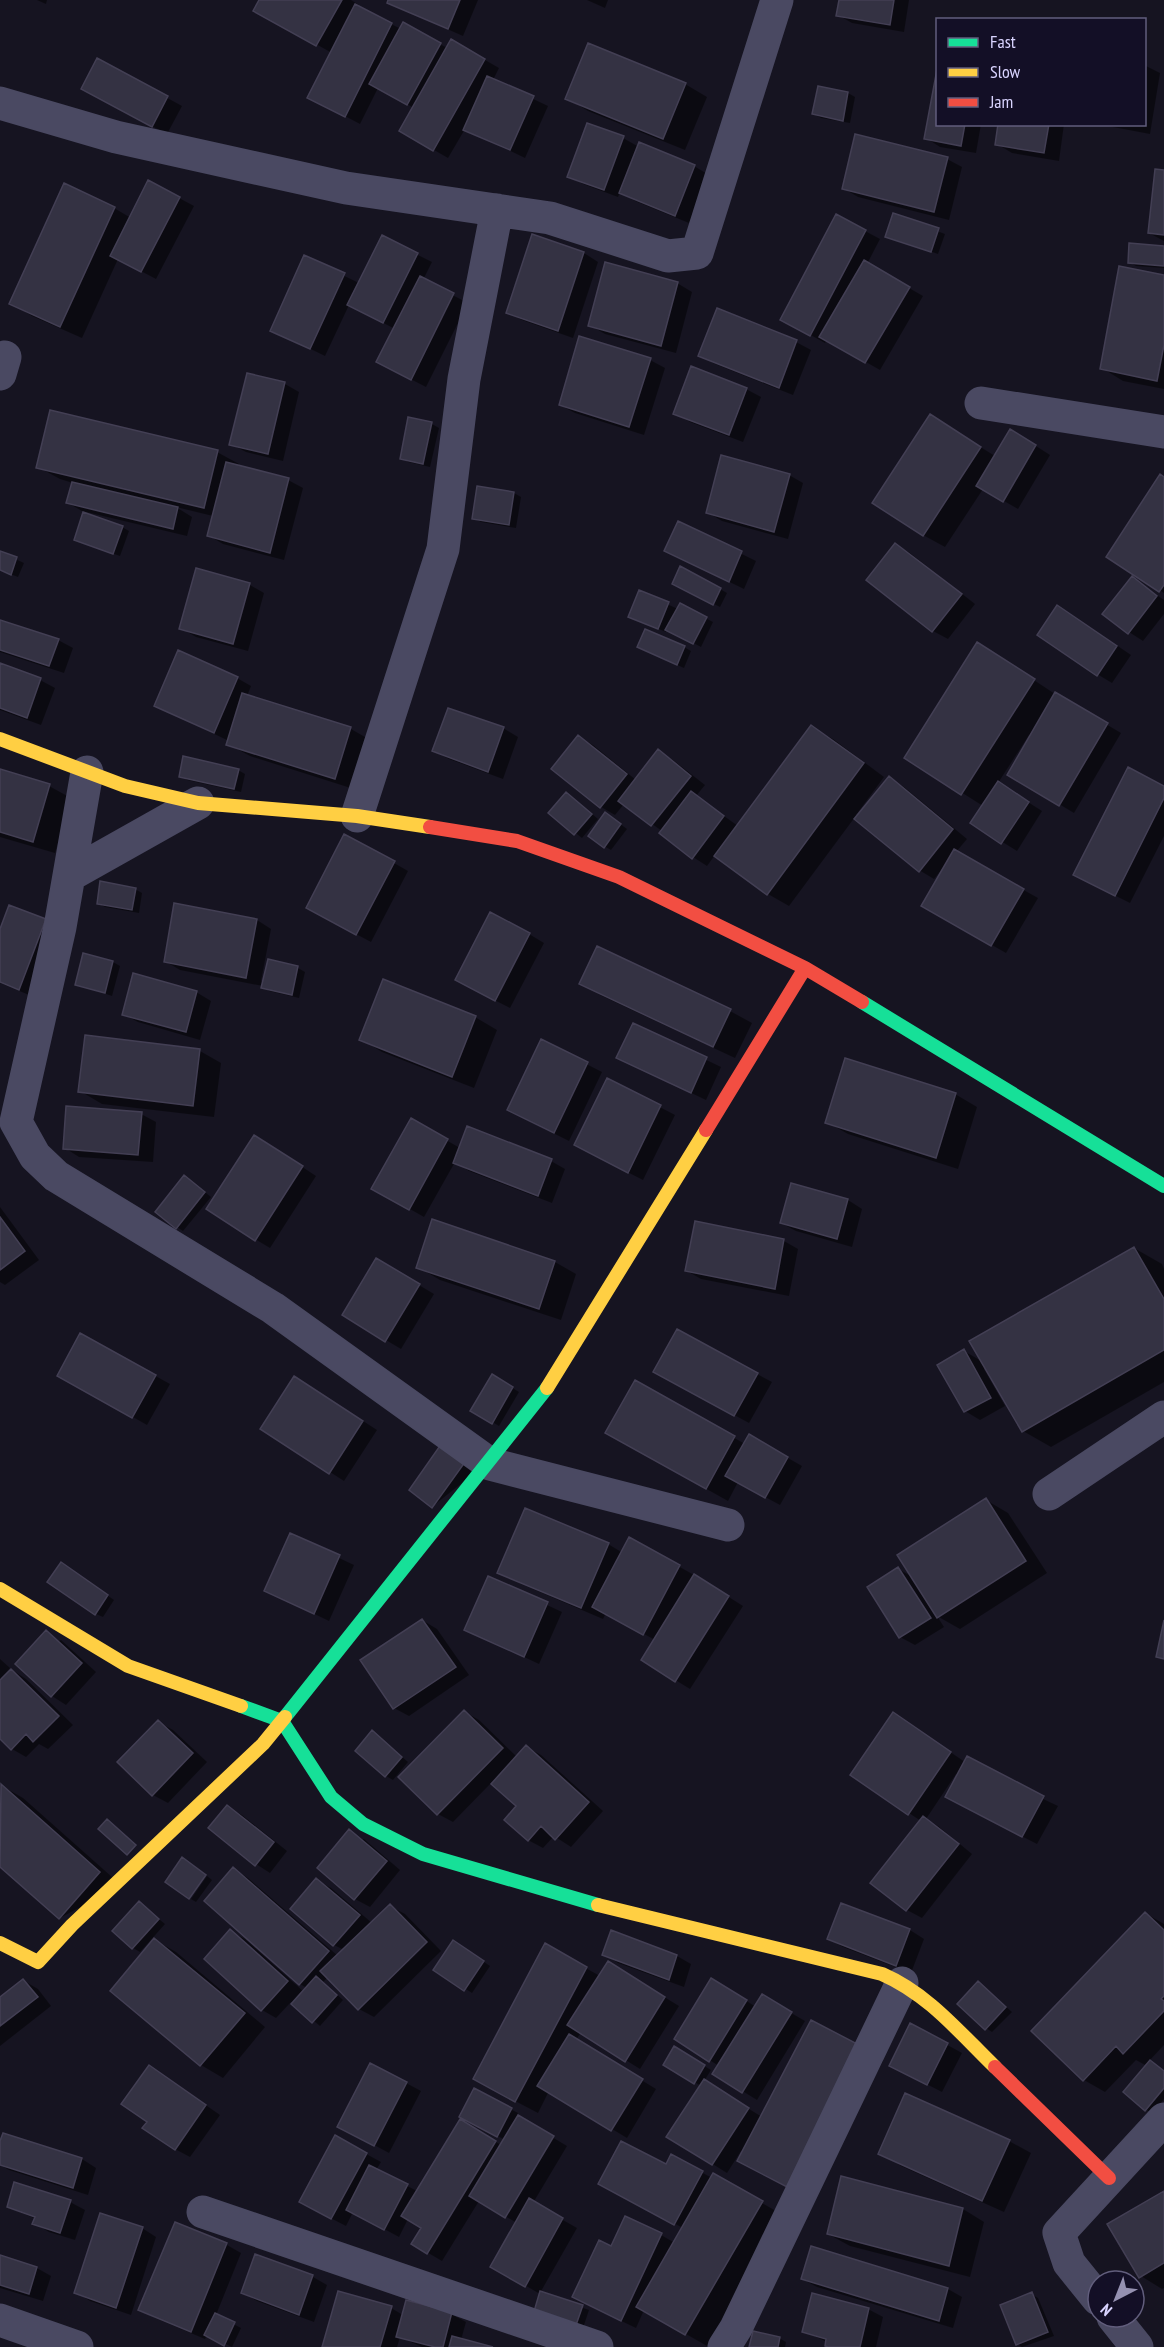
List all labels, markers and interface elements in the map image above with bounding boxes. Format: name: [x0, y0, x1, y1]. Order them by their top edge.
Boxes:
legend: [936, 18, 1146, 126]
text: Fast: [990, 30, 1016, 53]
text: Slow: [990, 60, 1021, 83]
text: Jam: [989, 90, 1013, 113]
north arrow: [1086, 2269, 1146, 2329]
text: N: [1096, 2300, 1116, 2320]

